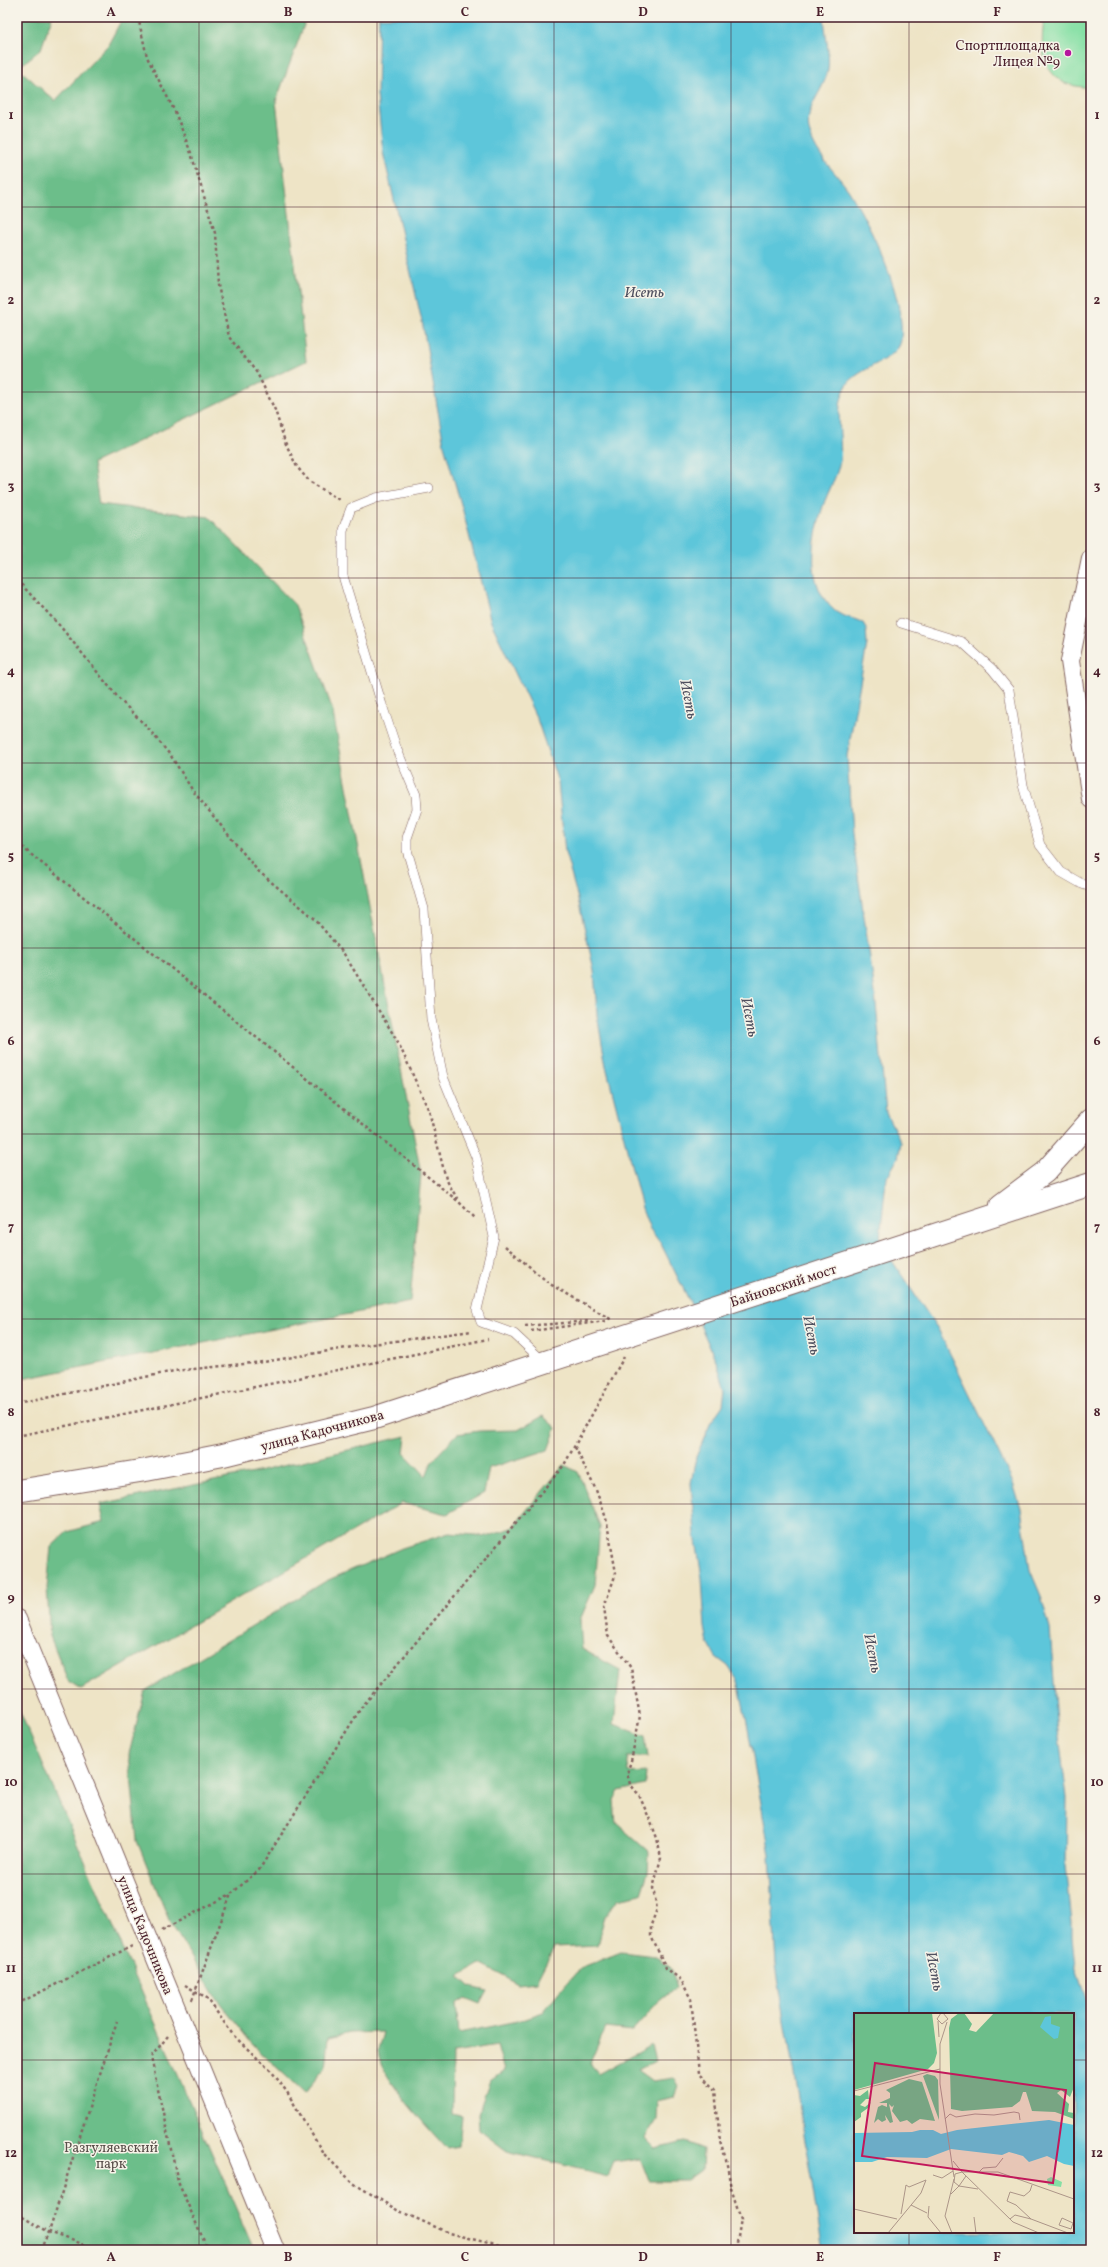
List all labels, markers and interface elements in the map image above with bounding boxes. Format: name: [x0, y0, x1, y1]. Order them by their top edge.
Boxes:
text: A: [106, 4, 116, 22]
text: B: [284, 4, 293, 22]
text: C: [461, 4, 469, 22]
text: D: [638, 4, 648, 22]
text: E: [816, 4, 824, 22]
text: F: [993, 4, 1001, 22]
place label: Спортплощадка Лицея №9: [956, 37, 1060, 72]
marker: Спортплощадка Лицея №9: [1063, 48, 1073, 58]
text: 1: [8, 107, 14, 125]
text: 1: [1094, 107, 1100, 125]
water label: Исеть: [624, 283, 664, 304]
text: 2: [8, 292, 15, 310]
text: 2: [1094, 292, 1101, 310]
text: 3: [8, 478, 15, 496]
text: 3: [1094, 478, 1101, 496]
text: 4: [7, 663, 15, 681]
text: 4: [1093, 663, 1101, 681]
water label: Исеть: [673, 678, 702, 721]
text: 5: [8, 848, 14, 866]
text: 5: [1094, 848, 1100, 866]
water label: Исеть: [734, 996, 763, 1039]
text: 6: [7, 1033, 15, 1051]
text: 6: [1093, 1033, 1101, 1051]
text: 7: [8, 1219, 14, 1237]
text: 7: [1094, 1219, 1100, 1237]
street label: Байновский мост: [728, 1260, 839, 1313]
water label: Исеть: [796, 1314, 825, 1357]
text: 8: [7, 1404, 15, 1422]
text: 8: [1093, 1404, 1101, 1422]
street label: улица Кадочникова: [259, 1406, 386, 1457]
text: 9: [7, 1589, 15, 1607]
text: 9: [1093, 1589, 1101, 1607]
water label: Исеть: [857, 1632, 886, 1675]
text: 10: [4, 1774, 18, 1792]
text: 10: [1090, 1774, 1104, 1792]
street label: улица Кадочникова: [112, 1873, 177, 1998]
water label: Исеть: [919, 1950, 948, 1993]
text: 11: [6, 1960, 16, 1978]
text: 11: [1092, 1960, 1102, 1978]
inset map: [854, 2013, 1074, 2233]
park label: Разгуляевский парк: [64, 2139, 158, 2174]
text: 12: [5, 2145, 17, 2163]
text: 12: [1091, 2145, 1103, 2163]
text: A: [106, 2249, 116, 2267]
text: B: [284, 2249, 293, 2267]
text: C: [461, 2249, 469, 2267]
text: D: [638, 2249, 648, 2267]
text: E: [816, 2249, 824, 2267]
text: F: [993, 2249, 1001, 2267]

